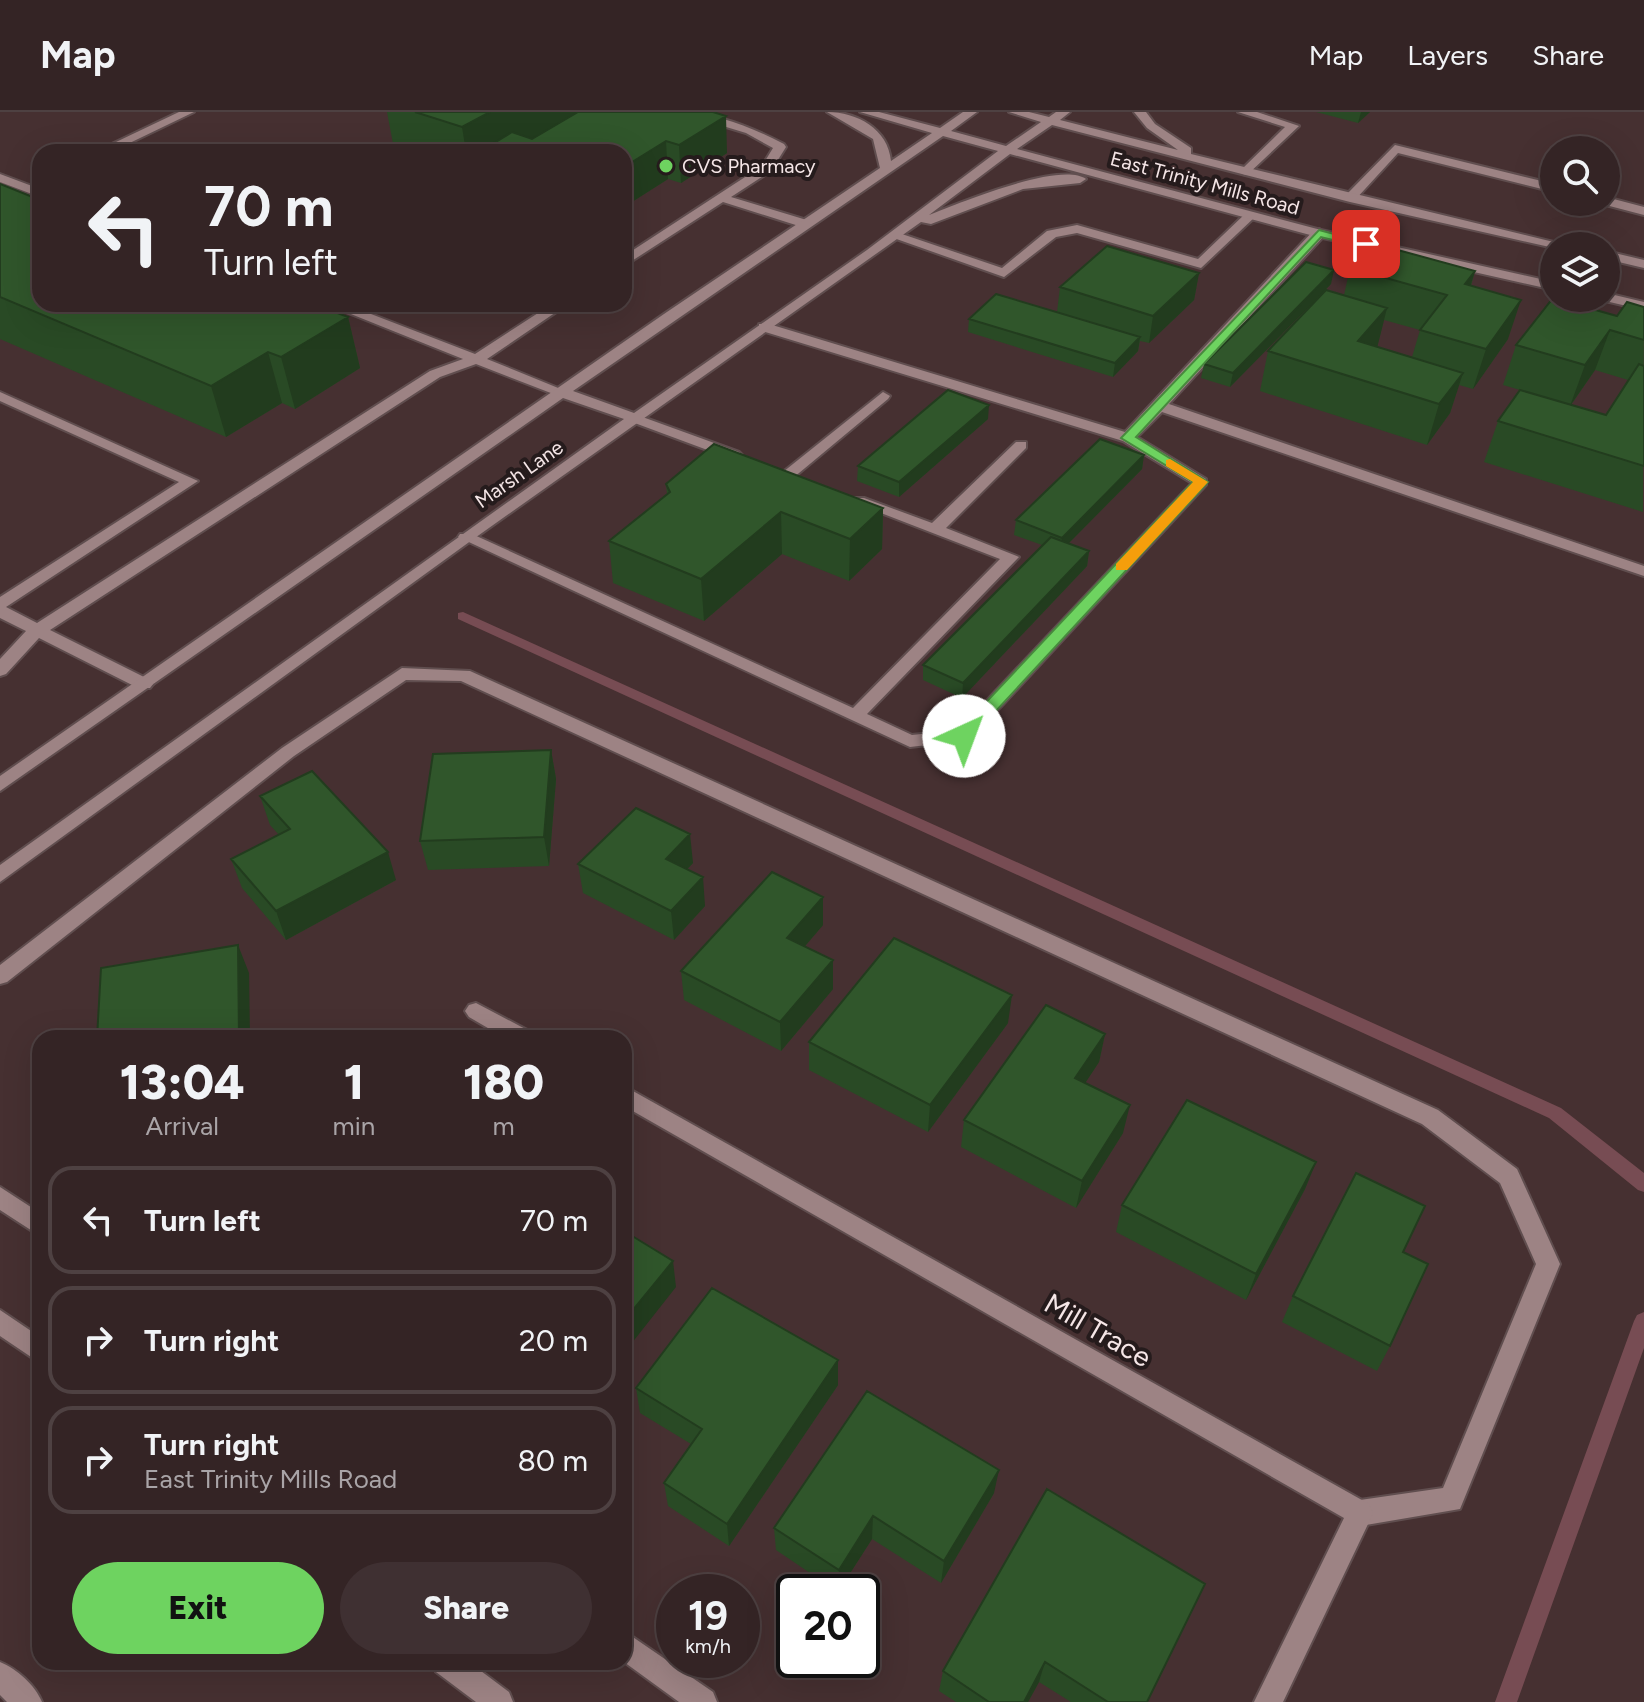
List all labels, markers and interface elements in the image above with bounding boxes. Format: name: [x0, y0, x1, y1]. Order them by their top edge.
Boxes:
text: Map: [40, 32, 116, 78]
text: Map: [1309, 38, 1363, 72]
text: Layers: [1407, 38, 1488, 72]
text: Share: [1532, 38, 1604, 72]
map controls: [1540, 136, 1620, 312]
button: search: [1540, 136, 1620, 216]
street label: East Trinity Mills Road: [1108, 146, 1302, 220]
place label: CVS Pharmacy: [682, 154, 816, 178]
marker: CVS Pharmacy: [657, 157, 675, 175]
text: 70 m: [204, 173, 334, 240]
icon: left: [72, 176, 176, 280]
pin: [1332, 210, 1400, 278]
icon: arrive: [1344, 222, 1388, 266]
button: layers: [1540, 232, 1620, 312]
text: Turn left: [204, 241, 338, 284]
street label: Marsh Lane: [470, 435, 568, 513]
position arrow: [922, 694, 1006, 778]
text: 13:04: [120, 1053, 245, 1111]
text: 1: [344, 1053, 364, 1111]
text: 180: [463, 1053, 544, 1111]
text: Arrival: [146, 1110, 219, 1142]
text: min: [333, 1110, 375, 1142]
text: m: [493, 1110, 515, 1142]
icon: left: [76, 1198, 120, 1242]
text: Turn left: [144, 1202, 261, 1239]
text: 70 m: [520, 1202, 588, 1239]
street label: Mill Trace: [1039, 1286, 1157, 1374]
icon: right: [76, 1318, 120, 1362]
text: Turn right: [144, 1322, 279, 1359]
text: 20 m: [519, 1322, 588, 1359]
text: Turn right: [144, 1426, 279, 1463]
icon: right: [76, 1438, 120, 1482]
text: 80 m: [517, 1442, 588, 1479]
text: East Trinity Mills Road: [144, 1463, 397, 1495]
button: Exit: [72, 1562, 324, 1654]
button: Share: [340, 1562, 592, 1654]
speed limit sign: 20: [776, 1574, 880, 1678]
text: 19: [688, 1592, 728, 1640]
text: km/h: [685, 1634, 731, 1658]

